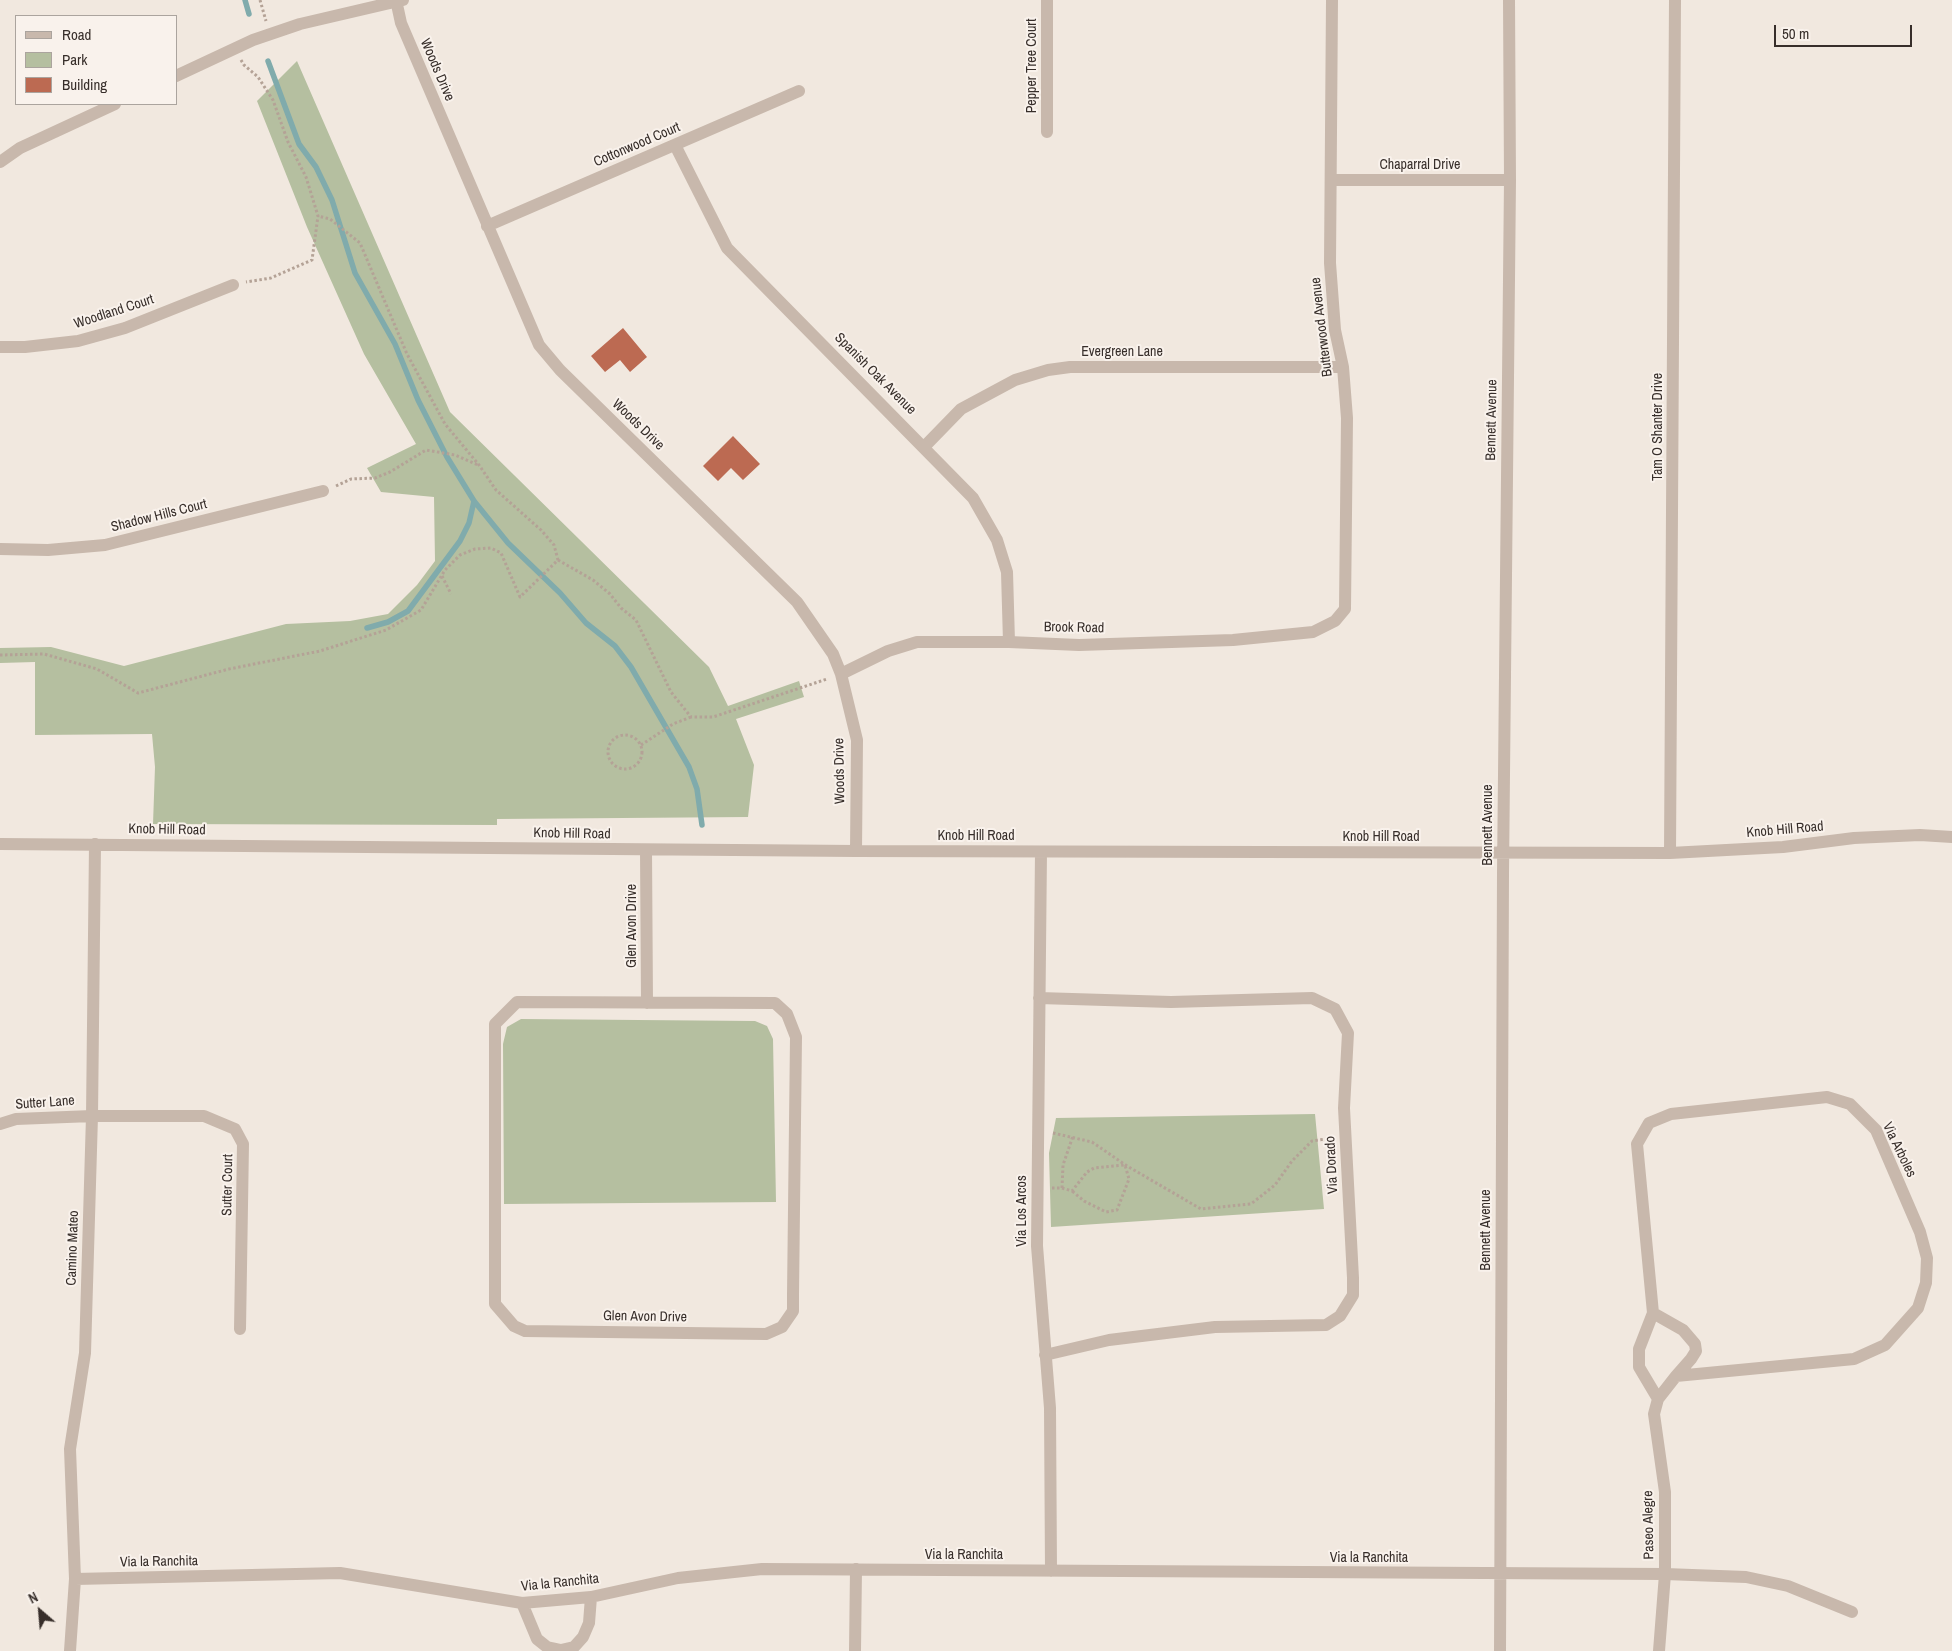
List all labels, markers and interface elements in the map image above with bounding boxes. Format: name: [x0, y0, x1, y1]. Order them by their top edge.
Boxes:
legend: [15, 15, 178, 105]
scale bar: [1777, 15, 1914, 47]
street label: Pepper Tree Court: [1024, 19, 1040, 113]
text: 50 m: [1782, 23, 1809, 44]
text: Road: [62, 24, 91, 45]
street label: Woods Drive: [416, 36, 458, 104]
text: Park: [62, 49, 87, 70]
text: Building: [62, 74, 107, 95]
street label: Cottonwood Court: [591, 119, 683, 171]
street label: Chaparral Drive: [1379, 157, 1461, 173]
street label: Butterwood Avenue: [1308, 276, 1336, 378]
street label: Woodland Court: [72, 291, 156, 333]
street label: Spanish Oak Avenue: [831, 330, 919, 418]
street label: Evergreen Lane: [1081, 344, 1163, 360]
street label: Tam O Shanter Drive: [1650, 373, 1666, 481]
street label: Bennett Avenue: [1483, 379, 1501, 461]
street label: Woods Drive: [608, 396, 668, 454]
street label: Shadow Hills Court: [109, 496, 209, 536]
street label: Brook Road: [1044, 619, 1104, 637]
street label: Woods Drive: [831, 738, 849, 804]
street label: Bennett Avenue: [1480, 784, 1496, 866]
street label: Knob Hill Road: [1746, 818, 1824, 842]
street label: Knob Hill Road: [128, 821, 206, 839]
street label: Knob Hill Road: [533, 825, 611, 843]
street label: Knob Hill Road: [937, 828, 1015, 844]
street label: Knob Hill Road: [1342, 829, 1420, 845]
street label: Glen Avon Drive: [624, 884, 640, 968]
street label: Sutter Lane: [15, 1093, 75, 1113]
street label: Via Arboles: [1878, 1120, 1920, 1180]
street label: Via Dorado: [1322, 1136, 1342, 1194]
street label: Sutter Court: [219, 1154, 237, 1216]
street label: Via Los Arcos: [1014, 1175, 1030, 1247]
street label: Bennett Avenue: [1478, 1189, 1494, 1271]
street label: Camino Mateo: [63, 1210, 83, 1286]
street label: Glen Avon Drive: [603, 1308, 687, 1326]
street label: Paseo Alegre: [1640, 1490, 1658, 1560]
street label: Via la Ranchita: [925, 1547, 1003, 1563]
street label: Via la Ranchita: [1330, 1550, 1408, 1566]
street label: Via la Ranchita: [120, 1553, 198, 1571]
street label: Via la Ranchita: [520, 1571, 600, 1595]
north arrow: [15, 1586, 65, 1636]
text: N: [25, 1588, 41, 1608]

